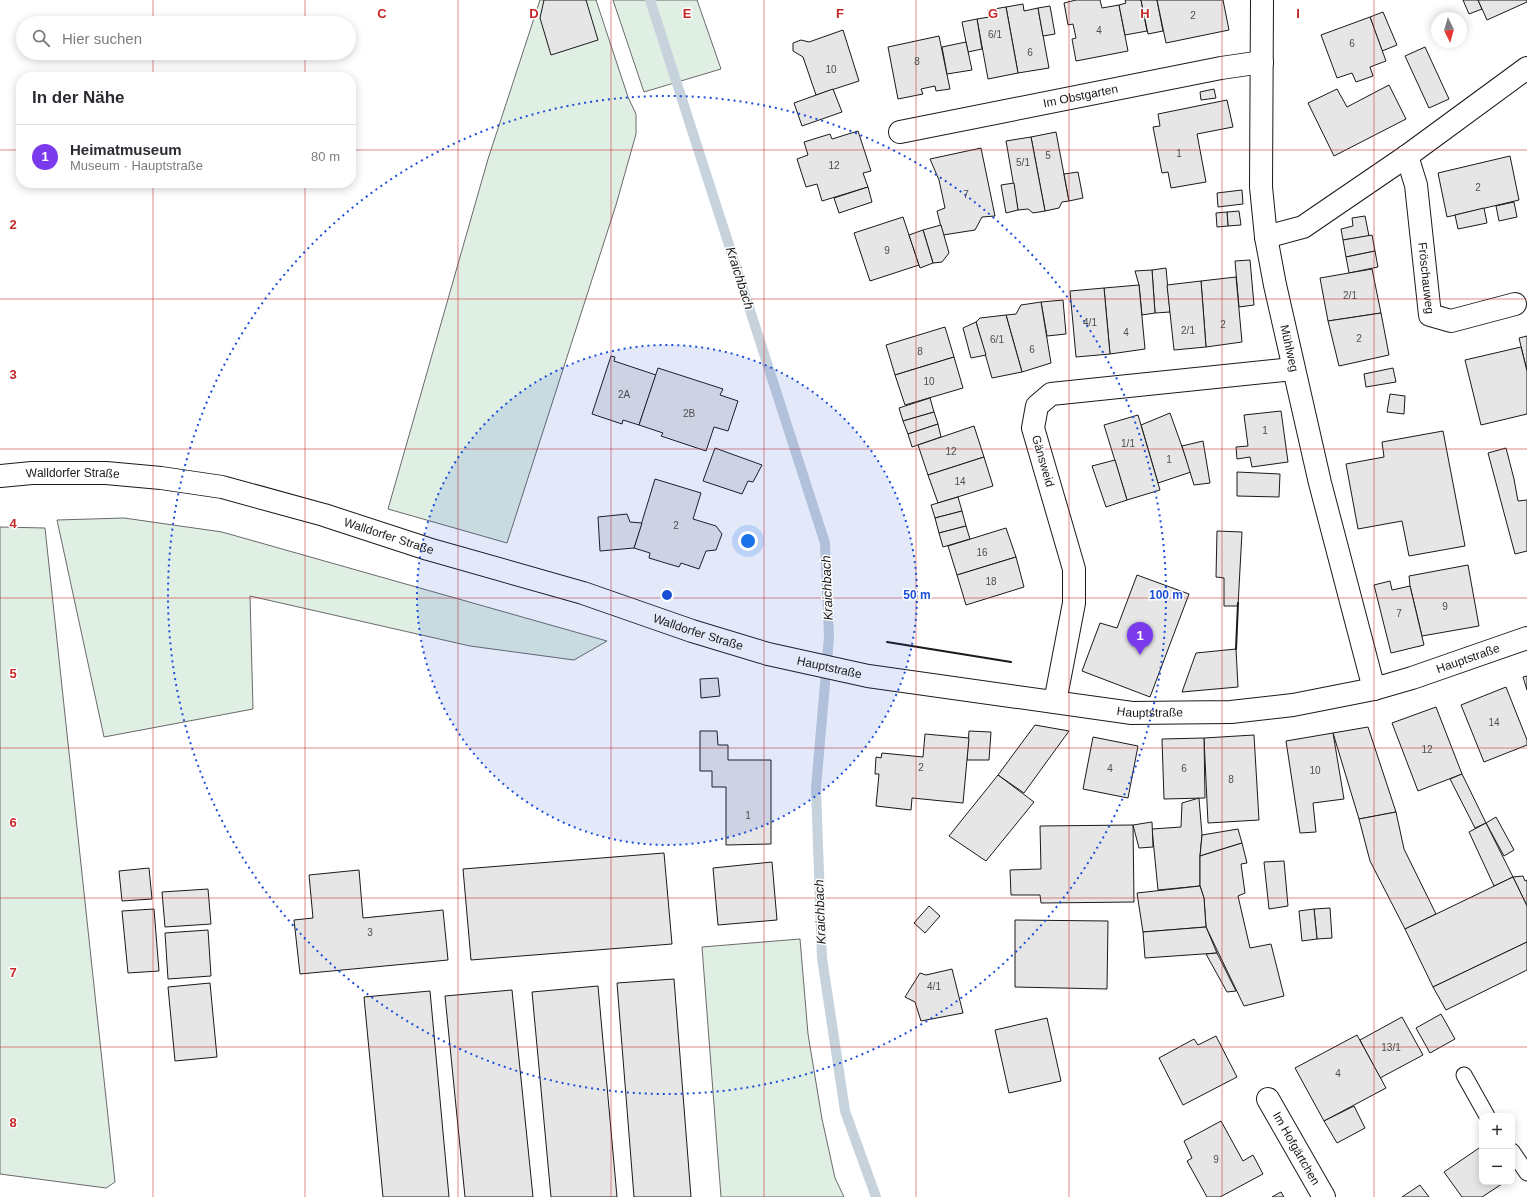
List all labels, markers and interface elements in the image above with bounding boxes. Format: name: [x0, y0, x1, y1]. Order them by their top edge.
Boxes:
text: C: [377, 6, 387, 21]
text: D: [529, 6, 539, 21]
text: E: [683, 6, 692, 21]
text: F: [836, 6, 844, 21]
text: G: [988, 6, 998, 21]
text: H: [1140, 6, 1150, 21]
text: I: [1296, 6, 1300, 21]
house number: 2: [1190, 10, 1196, 21]
north arrow: [1431, 12, 1467, 48]
search box: [16, 16, 356, 60]
house number: 4: [1096, 25, 1102, 36]
icon: search: [30, 27, 52, 49]
house number: 6/1: [988, 29, 1002, 40]
text: Hier suchen: [62, 30, 142, 47]
house number: 6: [1349, 38, 1355, 49]
house number: 6: [1027, 47, 1033, 58]
house number: 8: [914, 56, 920, 67]
house number: 10: [825, 64, 837, 75]
street label: Im Obstgarten: [1042, 82, 1119, 110]
text: In der Nähe: [32, 88, 125, 107]
text: Heimatmuseum: [70, 141, 182, 158]
house number: 1: [1176, 148, 1182, 159]
text: 1: [41, 149, 49, 164]
text: 80 m: [311, 149, 340, 164]
house number: 5: [1045, 150, 1051, 161]
house number: 5/1: [1016, 157, 1030, 168]
text: Museum · Hauptstraße: [70, 158, 203, 173]
house number: 12: [828, 160, 840, 171]
house number: 2: [1475, 182, 1481, 193]
house number: 7: [963, 189, 969, 200]
text: 2: [9, 217, 17, 232]
street label: Fröschauweg: [1415, 241, 1437, 315]
water label: Kraichbach: [723, 245, 757, 311]
house number: 9: [884, 245, 890, 256]
house number: 2/1: [1343, 290, 1357, 301]
house number: 4/1: [1083, 317, 1097, 328]
house number: 2: [1220, 319, 1226, 330]
street label: Mühlweg: [1277, 323, 1302, 373]
house number: 2/1: [1181, 325, 1195, 336]
house number: 4: [1123, 327, 1129, 338]
house number: 2: [1356, 333, 1362, 344]
house number: 6/1: [990, 334, 1004, 345]
house number: 6: [1029, 344, 1035, 355]
house number: 8: [917, 346, 923, 357]
text: 3: [9, 367, 17, 382]
house number: 10: [923, 376, 935, 387]
house number: 2A: [618, 389, 630, 400]
house number: 2B: [683, 408, 695, 419]
house number: 1: [1262, 425, 1268, 436]
street label: Gänsweid: [1029, 433, 1057, 489]
house number: 1/1: [1121, 438, 1135, 449]
house number: 12: [945, 446, 957, 457]
house number: 1: [1166, 454, 1172, 465]
street label: Walldorfer Straße: [25, 465, 121, 481]
house number: 14: [954, 476, 966, 487]
street label: Walldorfer Straße: [342, 515, 436, 557]
text: 4: [9, 516, 17, 531]
house number: 2: [673, 520, 679, 531]
your location: [738, 531, 758, 551]
house number: 16: [976, 547, 988, 558]
water label: Kraichbach: [818, 555, 836, 621]
house number: 18: [985, 576, 997, 587]
centre of rings: [660, 588, 674, 602]
text: 50 m: [903, 588, 931, 602]
text: 100 m: [1149, 588, 1183, 602]
house number: 9: [1442, 601, 1448, 612]
house number: 7: [1396, 608, 1402, 619]
street label: Walldorfer Straße: [651, 611, 745, 653]
pin: 1: [1127, 622, 1153, 655]
street label: Hauptstraße: [1434, 641, 1502, 676]
street label: Hauptstraße: [796, 654, 863, 682]
text: 5: [9, 666, 17, 681]
street label: Hauptstraße: [1116, 704, 1183, 720]
house number: 14: [1488, 717, 1500, 728]
house number: 12: [1421, 744, 1433, 755]
house number: 2: [918, 762, 924, 773]
house number: 4: [1107, 763, 1113, 774]
house number: 6: [1181, 763, 1187, 774]
house number: 10: [1309, 765, 1321, 776]
house number: 8: [1228, 774, 1234, 785]
house number: 1: [745, 810, 751, 821]
text: 6: [9, 815, 17, 830]
water label: Kraichbach: [811, 879, 829, 945]
house number: 3: [367, 927, 373, 938]
text: 7: [9, 965, 17, 980]
house number: 4/1: [927, 981, 941, 992]
house number: 13/1: [1381, 1042, 1401, 1053]
house number: 4: [1335, 1068, 1341, 1079]
street label: Im Hofgärtchen: [1270, 1109, 1323, 1188]
map controls: [1479, 1113, 1515, 1185]
button: +: [1479, 1113, 1515, 1149]
text: 8: [9, 1115, 17, 1130]
button: −: [1479, 1149, 1515, 1185]
house number: 9: [1213, 1154, 1219, 1165]

